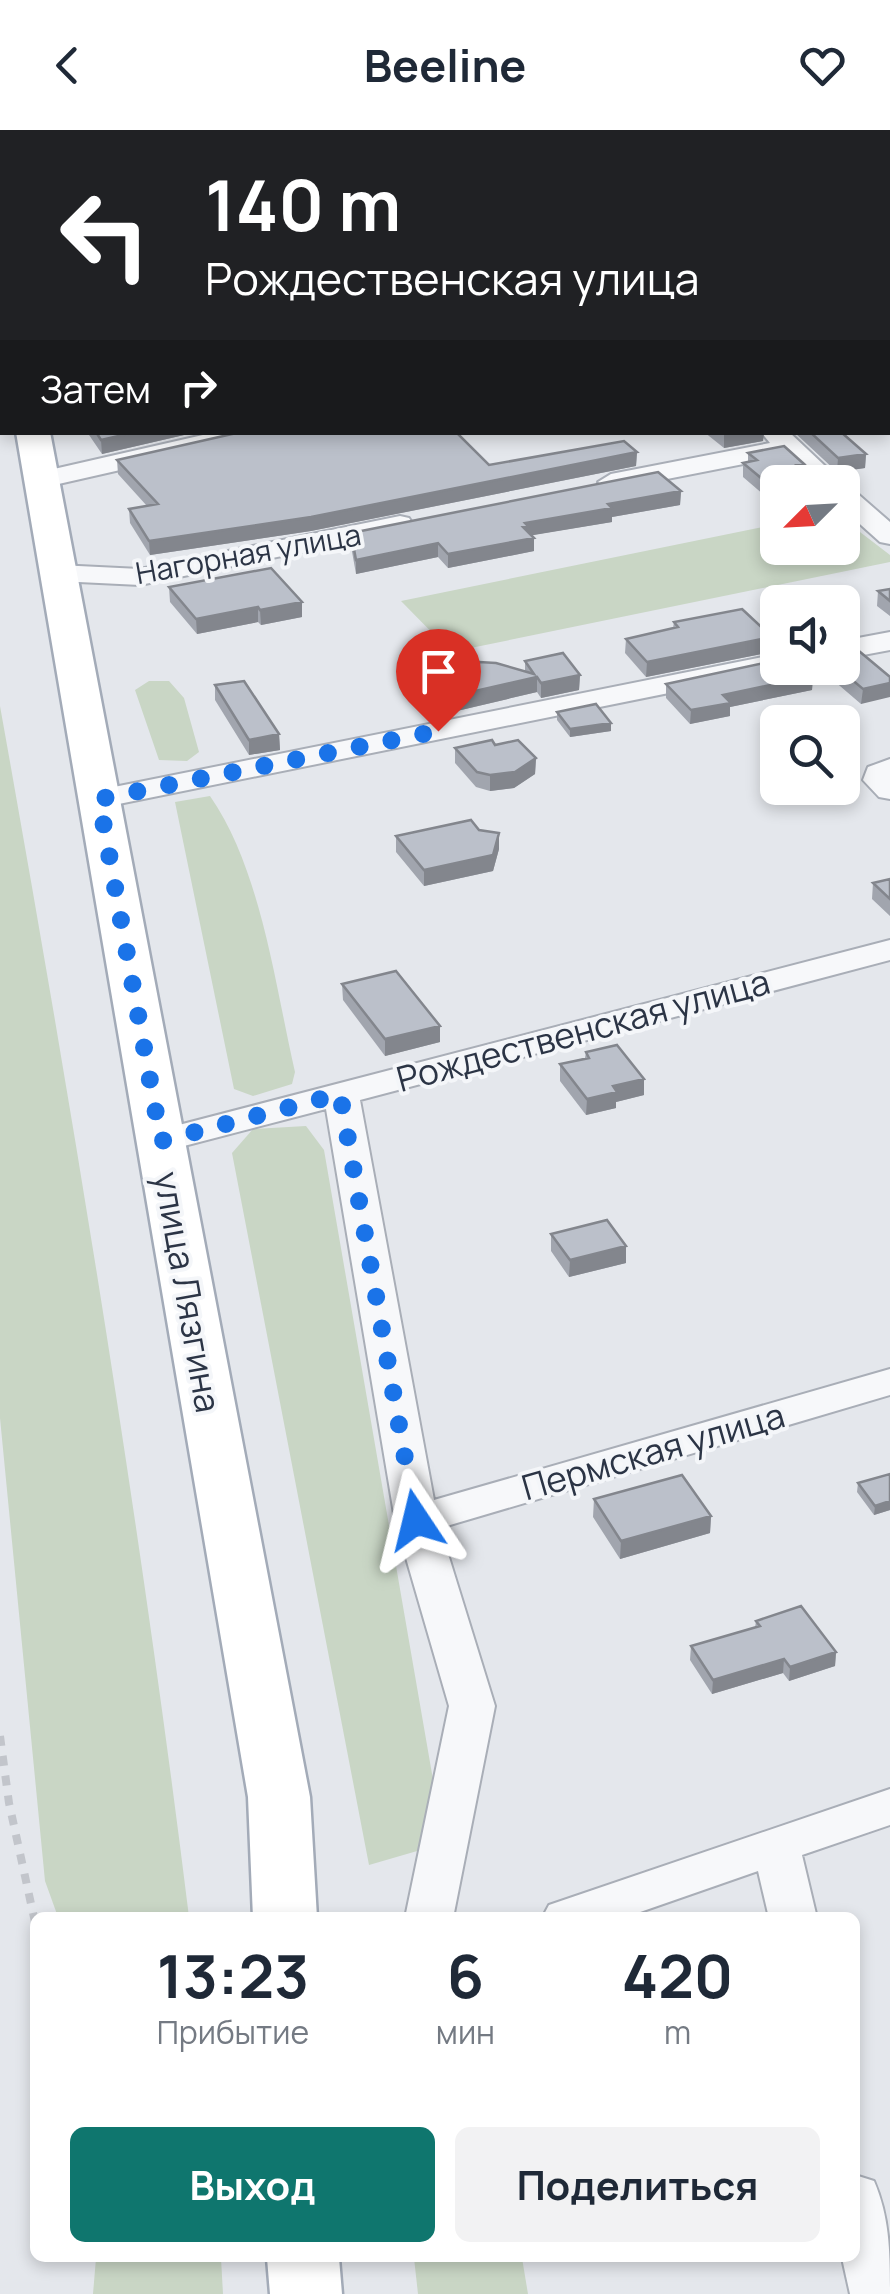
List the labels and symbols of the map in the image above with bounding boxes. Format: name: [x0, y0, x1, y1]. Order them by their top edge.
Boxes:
north arrow: [760, 465, 860, 565]
street label: Нагорная улица: [132, 513, 364, 593]
pin: [396, 629, 481, 732]
street label: Рождественская улица: [391, 957, 775, 1103]
street label: улица Лязгина: [143, 1168, 233, 1416]
street label: Пермская улица: [516, 1391, 790, 1511]
position arrow: [364, 1468, 468, 1572]

